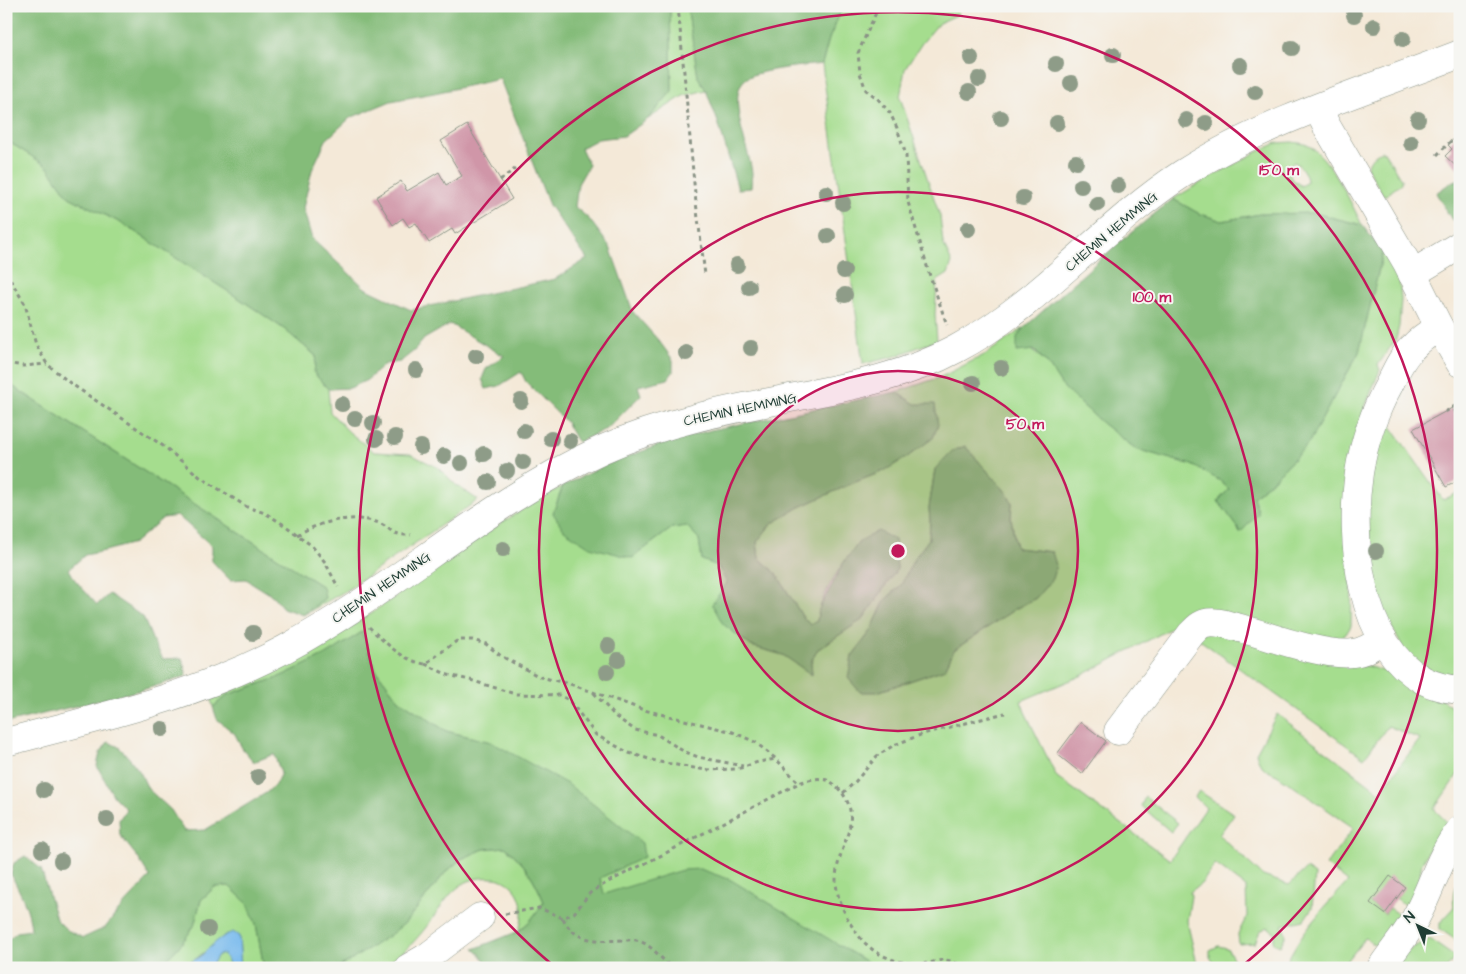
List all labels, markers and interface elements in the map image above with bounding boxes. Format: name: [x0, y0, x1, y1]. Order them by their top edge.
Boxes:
text: 150 m: [1259, 160, 1299, 181]
street label: CHEMIN HEMMING: [1061, 187, 1162, 276]
text: 100 m: [1133, 287, 1172, 308]
street label: CHEMIN HEMMING: [682, 388, 799, 432]
text: 50 m: [1006, 414, 1044, 435]
centre of rings: [889, 542, 907, 560]
street label: CHEMIN HEMMING: [328, 547, 435, 628]
north arrow: [1394, 902, 1444, 952]
text: N: [1400, 907, 1420, 928]

